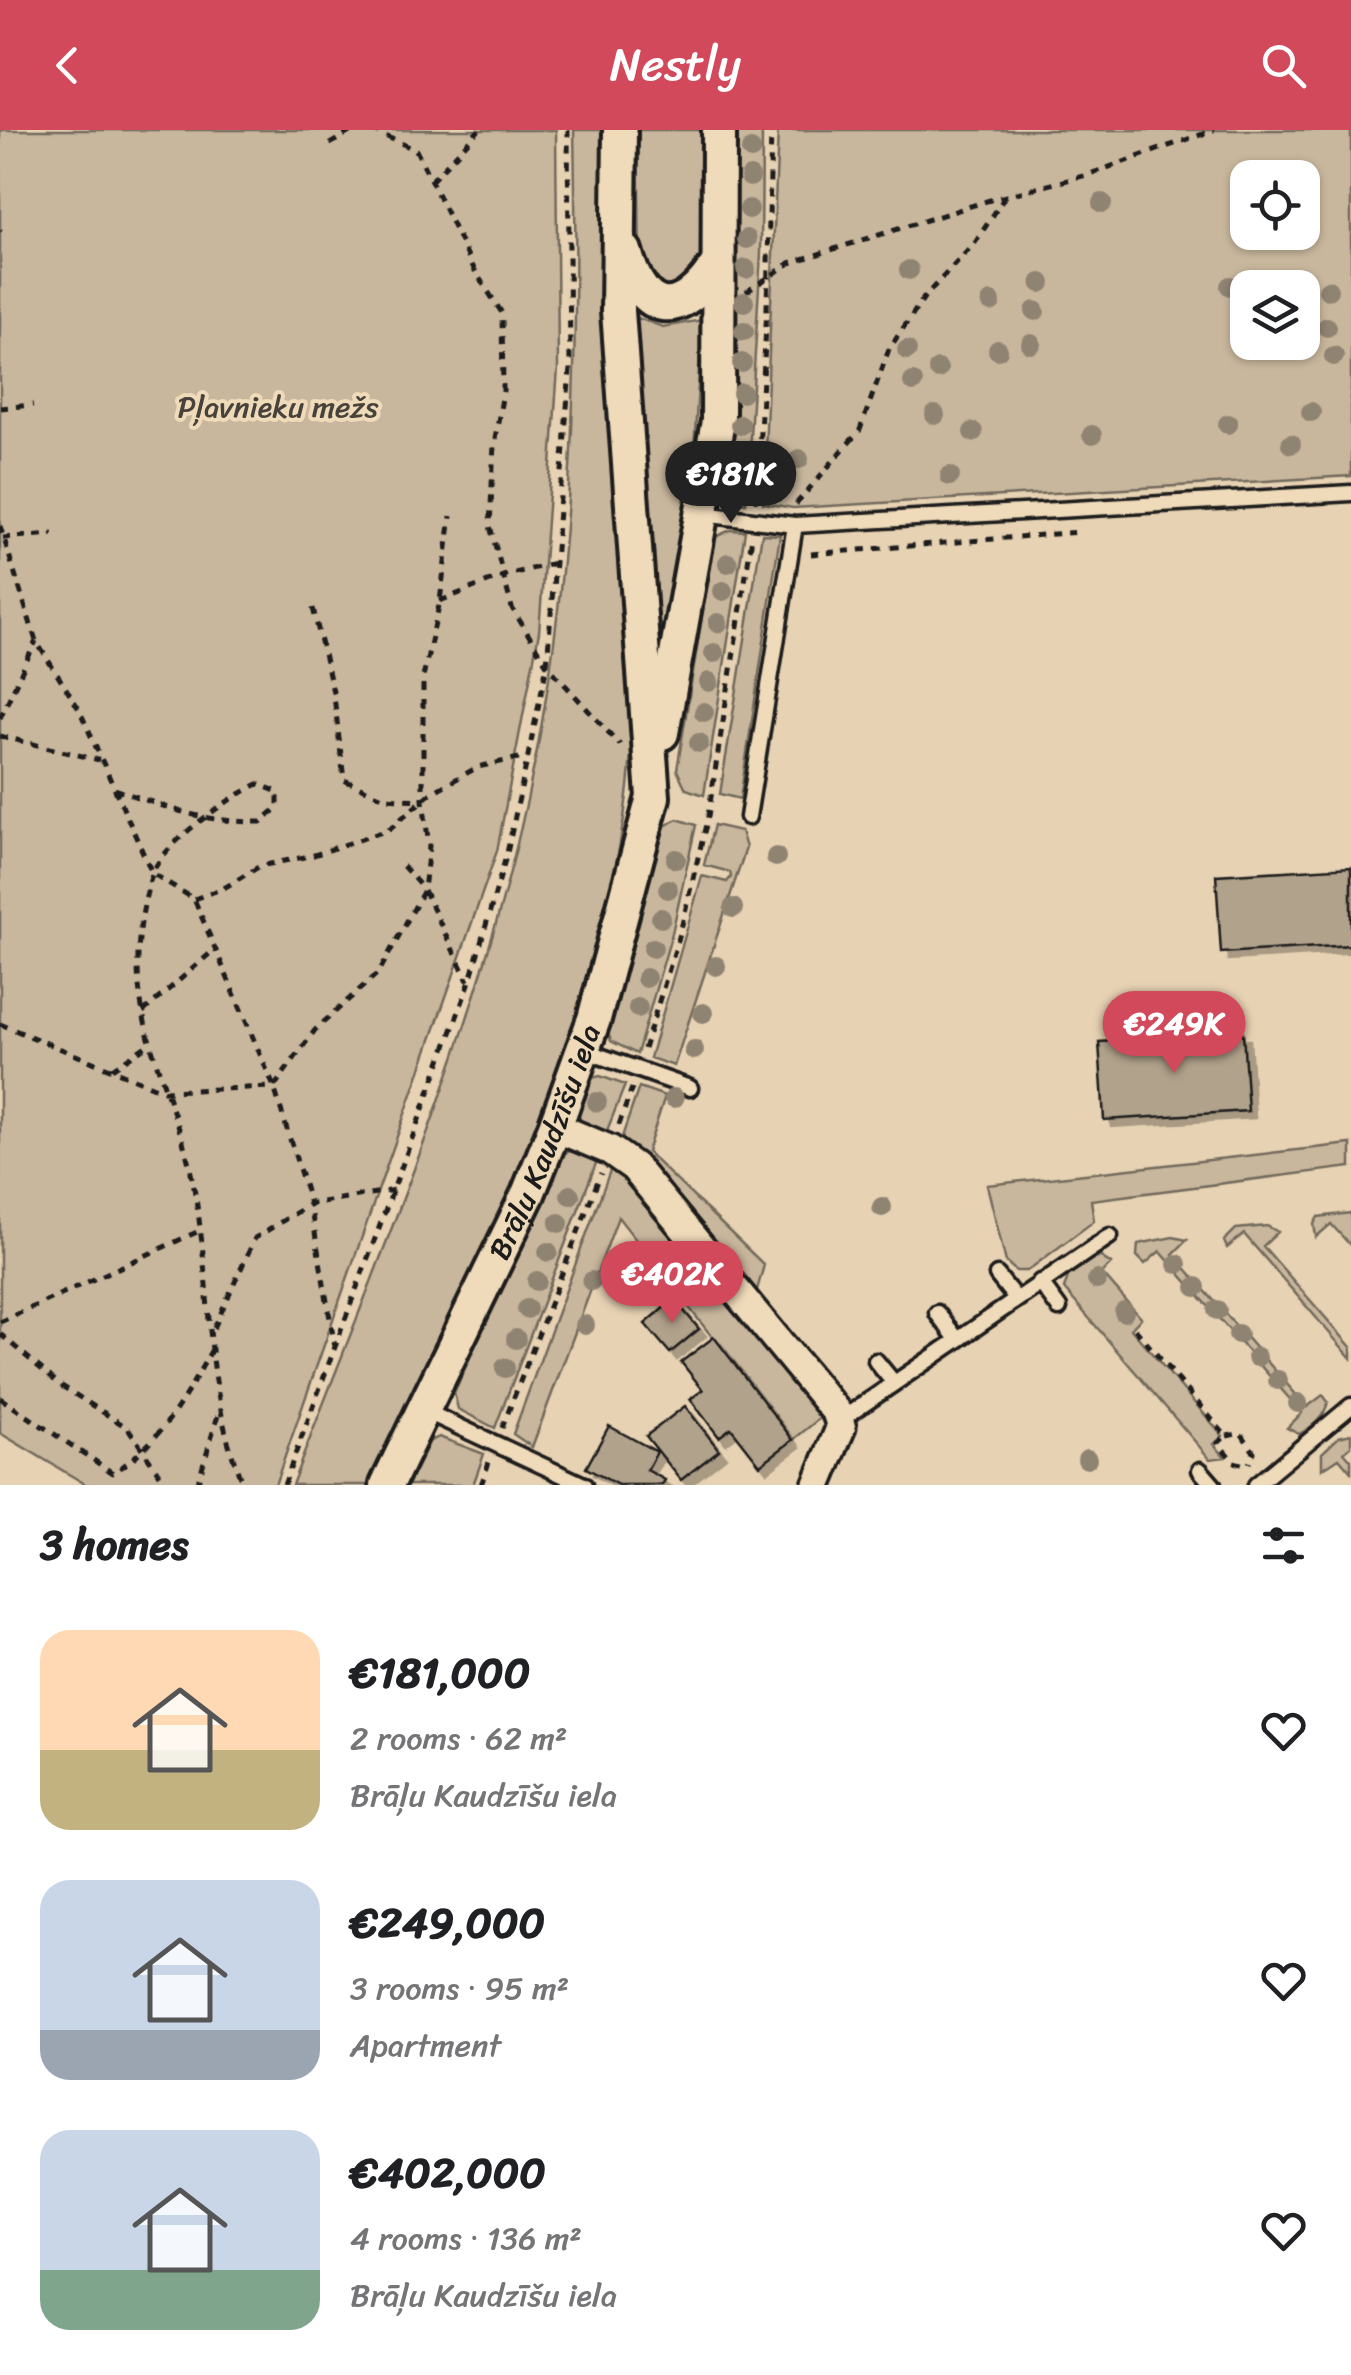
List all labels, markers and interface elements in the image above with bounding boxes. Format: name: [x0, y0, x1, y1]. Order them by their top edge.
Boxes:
text: Nestly: [610, 25, 741, 105]
icon: back: [40, 38, 95, 93]
icon: search: [1256, 38, 1311, 93]
map controls: [1230, 160, 1320, 360]
button: locate: [1230, 160, 1320, 250]
button: layers: [1230, 270, 1320, 360]
park label: Pļavnieku mežs: [178, 380, 379, 434]
pin: €181K: [661, 441, 801, 526]
text: €181K: [687, 445, 775, 502]
pin: €249K: [1104, 991, 1244, 1076]
text: €249K: [1125, 995, 1223, 1052]
street label: Brāļu Kaudzīšu iela: [473, 1017, 617, 1269]
pin: €402K: [602, 1241, 742, 1326]
text: €402K: [622, 1245, 722, 1302]
text: 3 homes: [40, 1508, 188, 1582]
icon: filters: [1256, 1518, 1311, 1573]
text: €181,000: [350, 1636, 530, 1710]
icon: home: [120, 1670, 240, 1790]
icon: heart: [1256, 1703, 1311, 1758]
text: 2 rooms · 62 m²: [350, 1710, 567, 1767]
text: Brāļu Kaudzīšu iela: [350, 1767, 617, 1824]
text: €249,000: [350, 1886, 545, 1960]
icon: home: [120, 1920, 240, 2040]
icon: heart: [1256, 1953, 1311, 2008]
text: 3 rooms · 95 m²: [350, 1960, 569, 2017]
text: Apartment: [350, 2017, 501, 2074]
text: €402,000: [350, 2136, 546, 2210]
icon: home: [120, 2170, 240, 2290]
icon: heart: [1256, 2203, 1311, 2258]
text: 4 rooms · 136 m²: [350, 2210, 582, 2267]
text: Brāļu Kaudzīšu iela: [350, 2267, 617, 2324]

